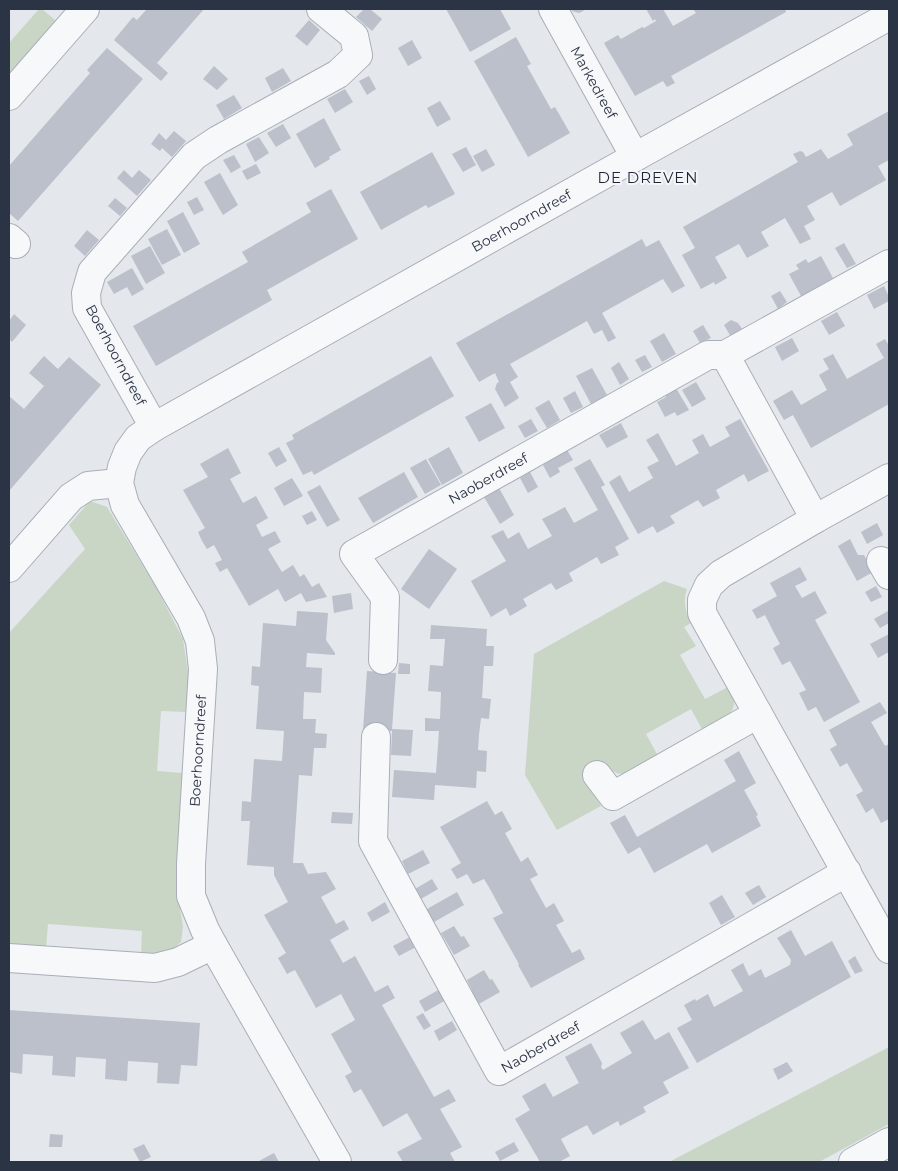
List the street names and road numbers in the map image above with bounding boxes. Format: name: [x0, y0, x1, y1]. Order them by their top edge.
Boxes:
street label: Markedreef: [566, 43, 622, 123]
street label: Boerhoorndreef: [468, 185, 576, 256]
street label: Boerhoorndreef: [82, 301, 151, 410]
street label: Naoberdreef: [445, 448, 532, 508]
street label: Boerhoorndreef: [186, 693, 210, 807]
street label: Naoberdreef: [498, 1017, 584, 1077]

